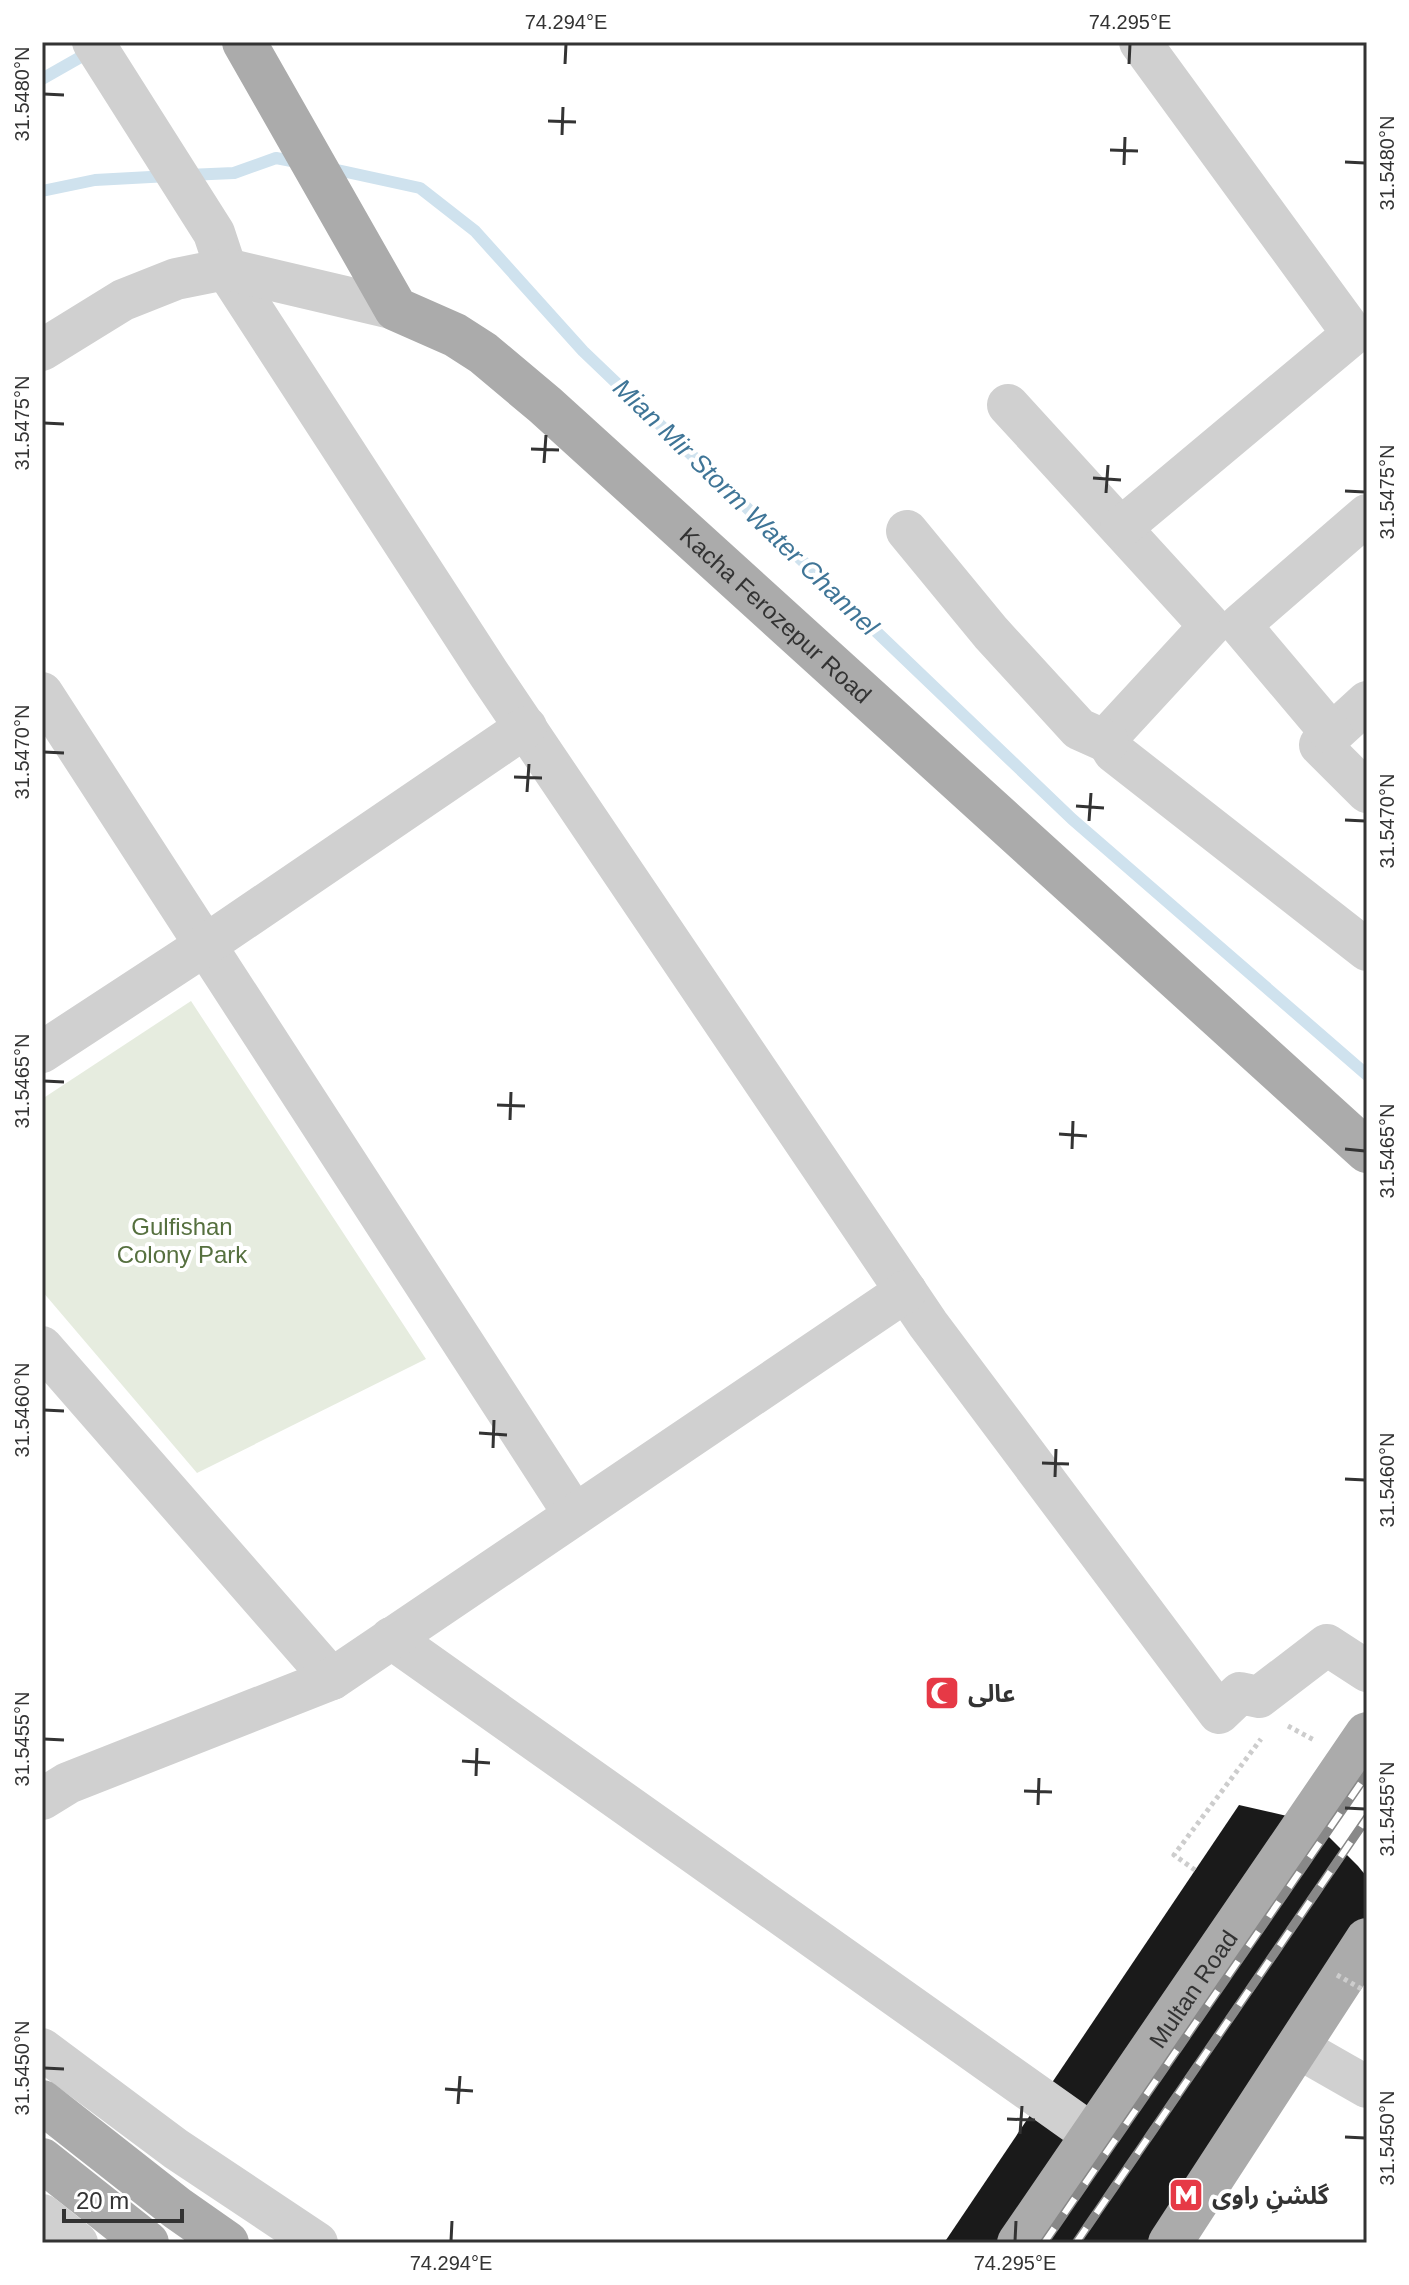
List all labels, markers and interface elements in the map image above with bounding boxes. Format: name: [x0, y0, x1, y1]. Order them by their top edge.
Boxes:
text: 74.294°E: [525, 11, 607, 33]
text: 74.295°E: [1089, 11, 1171, 33]
text: 31.5480°N: [11, 47, 33, 141]
text: 31.5480°N: [1376, 116, 1398, 210]
water label: Mian Mir Storm Water Channel: [607, 372, 885, 642]
text: 31.5475°N: [11, 376, 33, 470]
text: 31.5475°N: [1376, 445, 1398, 539]
street label: Kacha Ferozepur Road: [675, 521, 877, 708]
text: 31.5470°N: [11, 705, 33, 799]
text: 31.5470°N: [1376, 774, 1398, 868]
text: 31.5465°N: [11, 1034, 33, 1128]
text: 31.5465°N: [1376, 1104, 1398, 1198]
park label: Gulfishan Colony Park: [117, 1213, 248, 1268]
text: 31.5460°N: [11, 1363, 33, 1457]
text: 31.5460°N: [1376, 1433, 1398, 1527]
mosque icon: عالی: [923, 1674, 961, 1712]
place label: عالی: [968, 1680, 1015, 1708]
text: 31.5455°N: [11, 1692, 33, 1786]
text: 31.5455°N: [1376, 1762, 1398, 1856]
street label: Multan Road: [1143, 1925, 1242, 2053]
text: 31.5450°N: [11, 2021, 33, 2115]
text: 31.5450°N: [1376, 2091, 1398, 2185]
scale bar: [64, 2173, 182, 2223]
metro station icon: گلشنِ راوی: [1167, 2176, 1205, 2214]
place label: گلشنِ راوی: [1212, 2182, 1330, 2214]
text: 20 m: [76, 2187, 129, 2214]
text: 74.294°E: [410, 2252, 492, 2274]
text: 74.295°E: [974, 2252, 1056, 2274]

